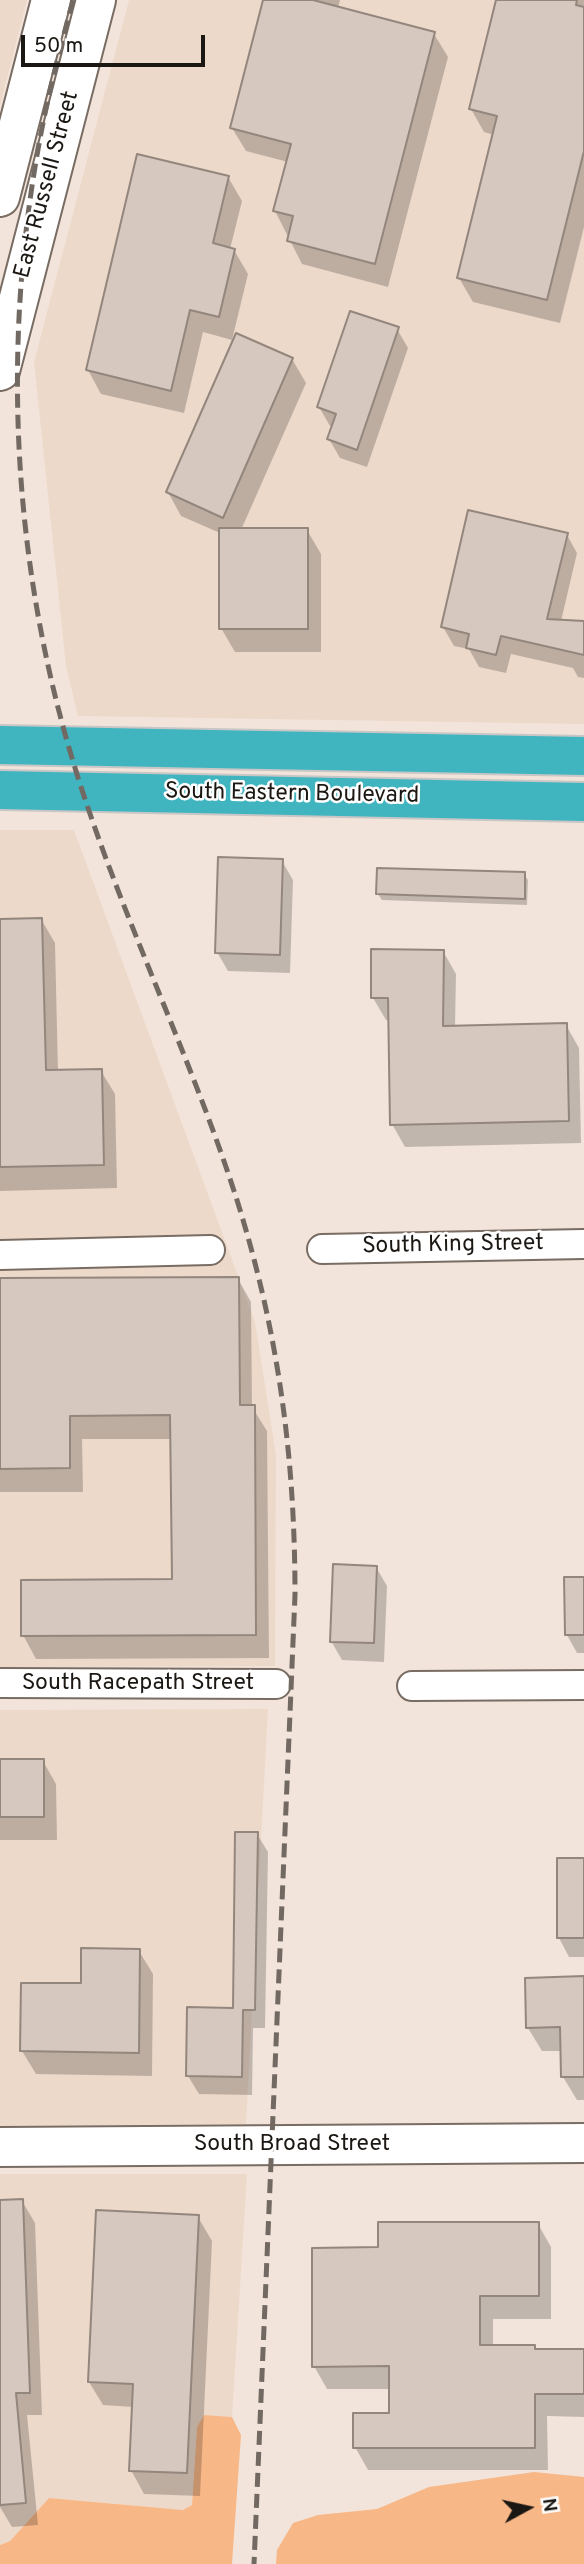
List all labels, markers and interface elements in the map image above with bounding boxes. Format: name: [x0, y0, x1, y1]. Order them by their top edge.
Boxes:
scale bar: [24, 21, 208, 65]
text: 50 m: [34, 33, 83, 60]
street label: East Russell Street: [10, 88, 86, 282]
street label: South Eastern Boulevard: [165, 779, 419, 811]
street label: South King Street: [362, 1231, 544, 1261]
street label: South Racepath Street: [22, 1670, 254, 1698]
street label: South Broad Street: [194, 2131, 390, 2159]
north arrow: [493, 2473, 563, 2543]
text: N: [536, 2497, 562, 2514]

